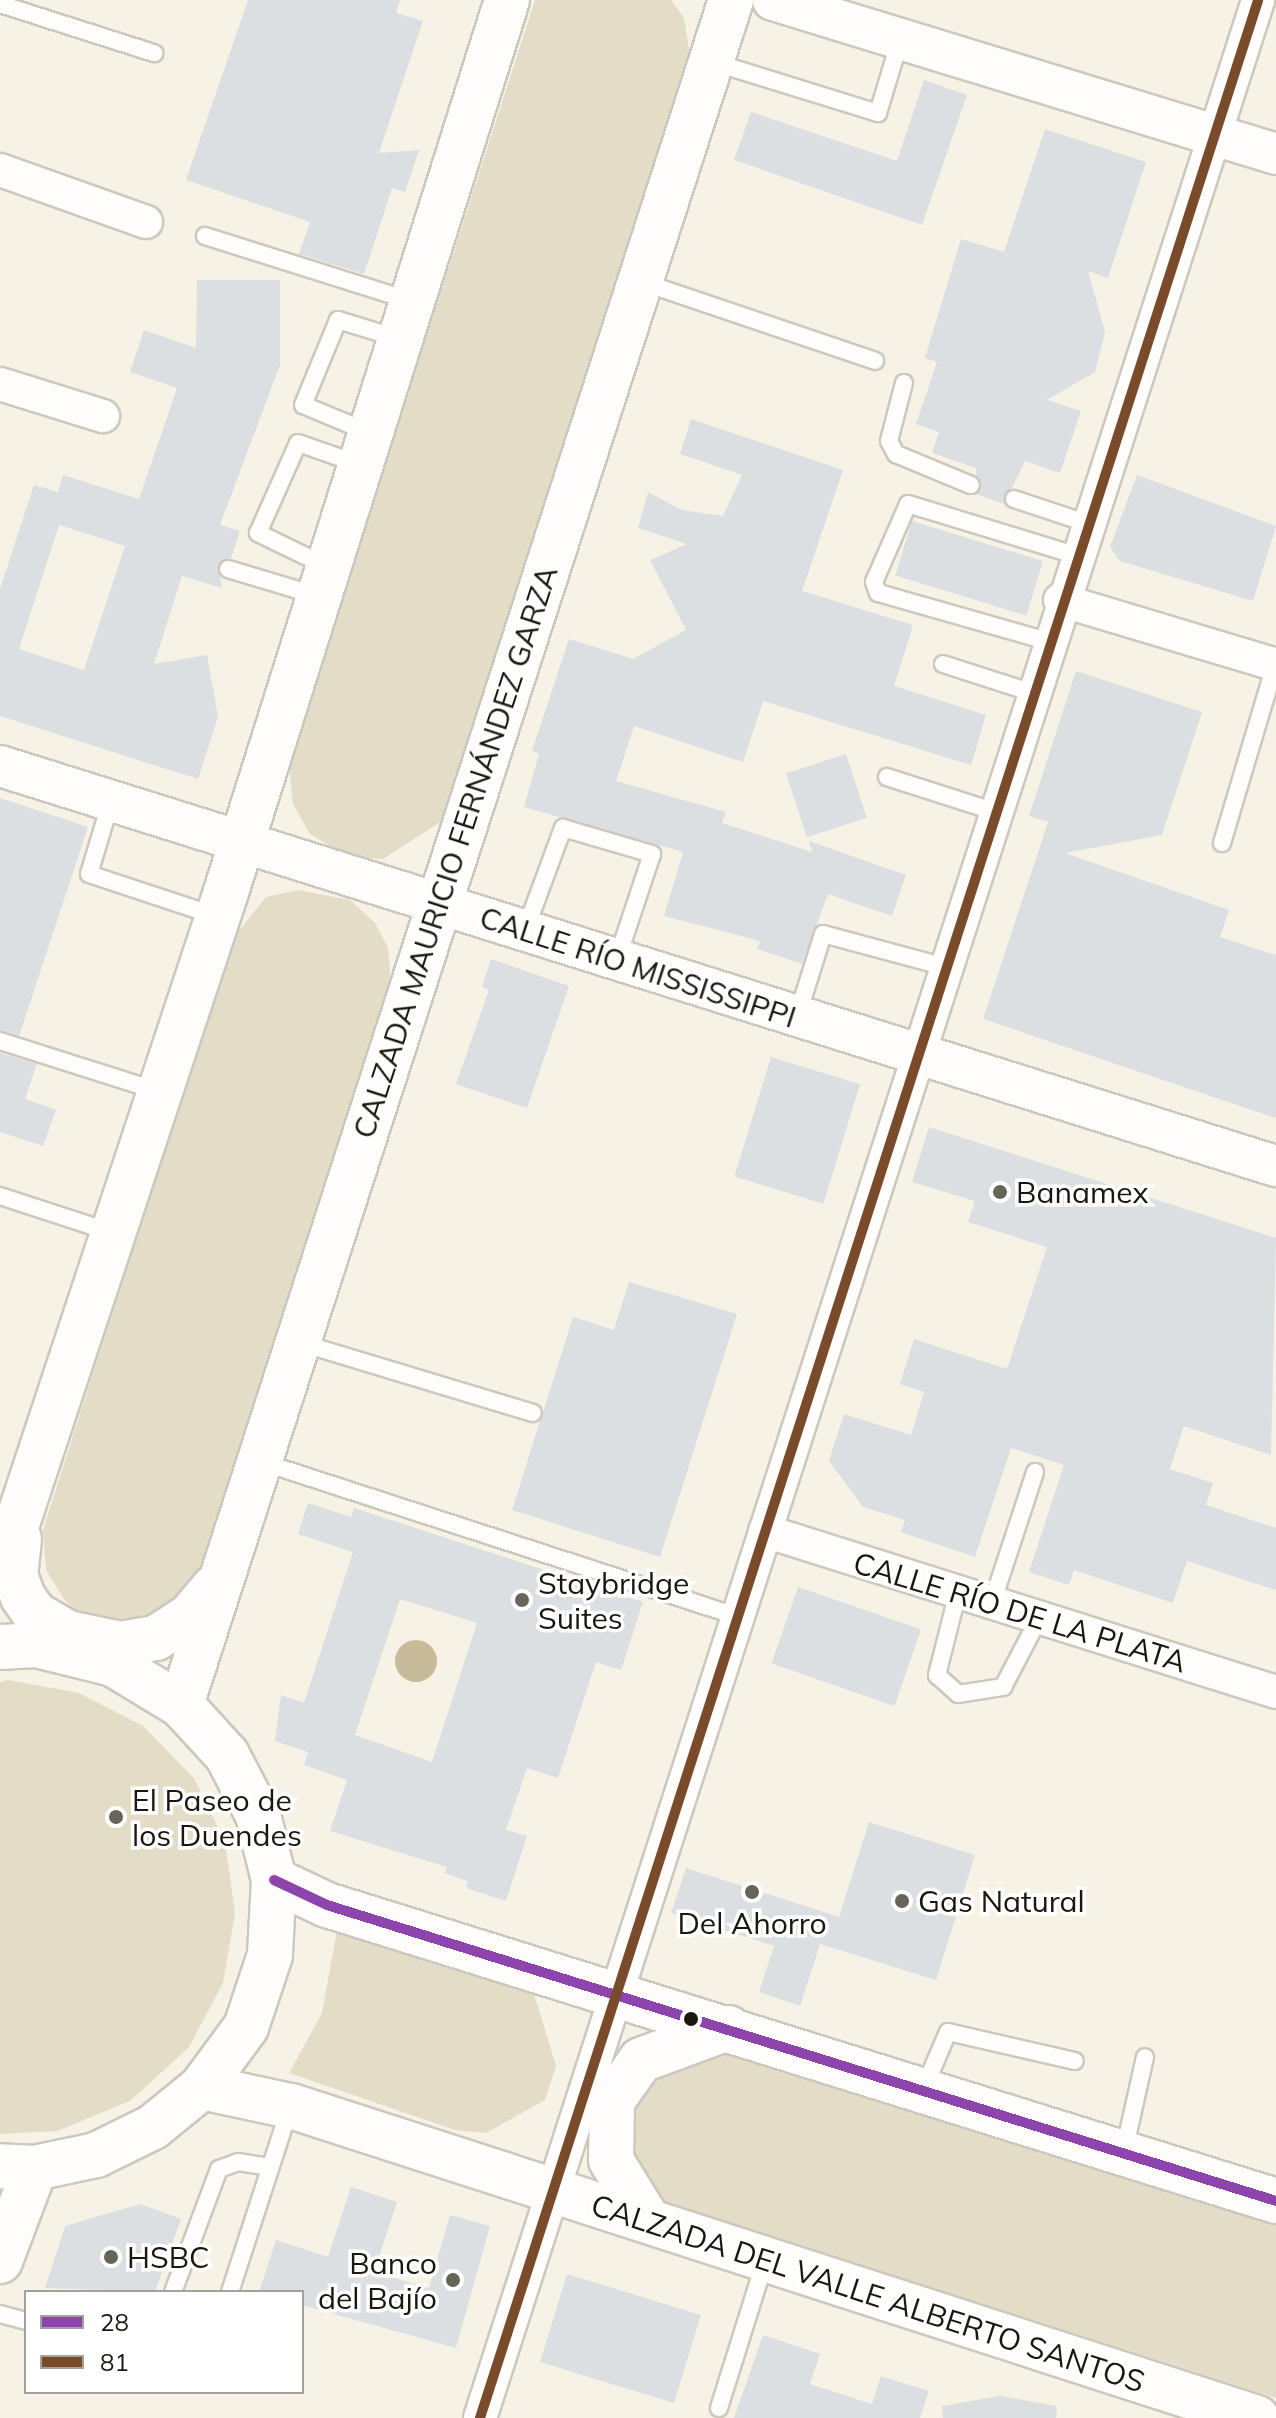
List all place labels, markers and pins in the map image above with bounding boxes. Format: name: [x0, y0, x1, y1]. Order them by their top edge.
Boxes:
place label: Banamex: [1016, 1174, 1149, 1210]
marker: Banamex: [991, 1183, 1009, 1201]
place label: Staybridge Suites: [538, 1565, 689, 1636]
marker: Staybridge Suites: [513, 1591, 531, 1609]
place label: El Paseo de los Duendes: [132, 1782, 302, 1852]
marker: El Paseo de los Duendes: [107, 1808, 125, 1826]
marker: Del Ahorro: [743, 1883, 761, 1901]
place label: Gas Natural: [918, 1883, 1085, 1919]
marker: Gas Natural: [893, 1892, 911, 1910]
place label: Del Ahorro: [677, 1905, 827, 1941]
unlabelled marker: [683, 2011, 699, 2027]
place label: HSBC: [127, 2239, 210, 2275]
place label: Banco del Bajío: [318, 2245, 437, 2316]
marker: HSBC: [102, 2248, 120, 2266]
marker: Banco del Bajío: [444, 2271, 462, 2289]

